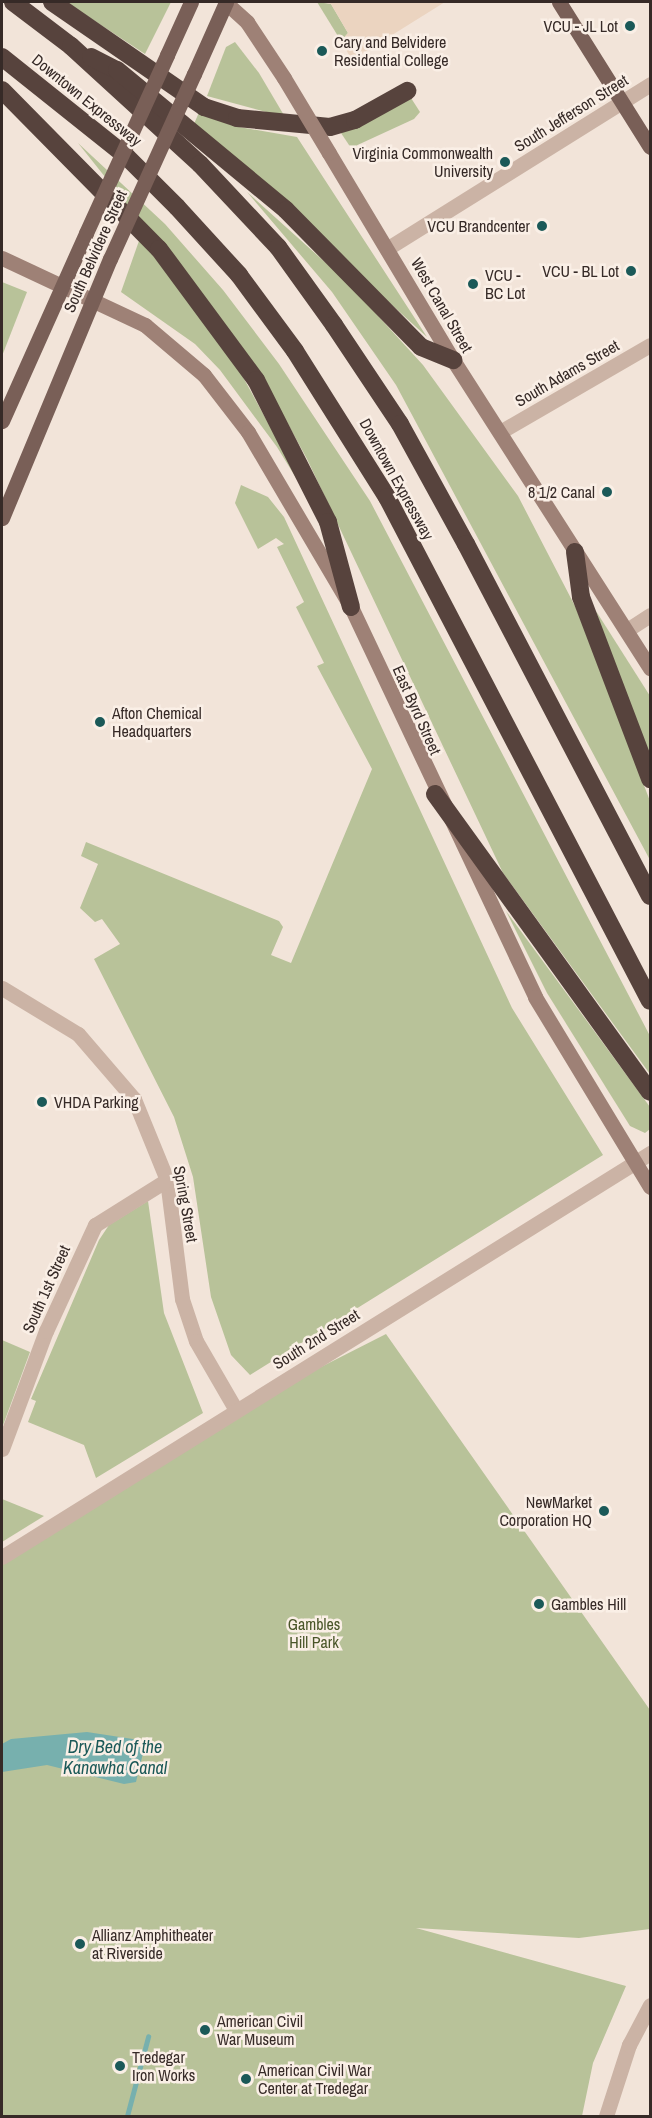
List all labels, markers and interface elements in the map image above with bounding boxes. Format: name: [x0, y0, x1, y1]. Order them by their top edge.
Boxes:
place label: VCU - JL Lot: [543, 16, 618, 36]
marker: VCU - JL Lot: [623, 19, 637, 33]
place label: Cary and Belvidere Residential College: [334, 32, 448, 70]
marker: Cary and Belvidere Residential College: [315, 44, 329, 58]
street label: Downtown Expressway: [28, 50, 146, 150]
street label: South Jefferson Street: [511, 70, 631, 156]
place label: Virginia Commonwealth University: [352, 143, 493, 181]
marker: Virginia Commonwealth University: [498, 155, 512, 169]
street label: South Belvidere Street: [59, 187, 131, 315]
place label: VCU Brandcenter: [427, 216, 530, 236]
marker: VCU Brandcenter: [535, 219, 549, 233]
street label: West Canal Street: [407, 254, 477, 356]
place label: VCU - BL Lot: [542, 261, 619, 281]
marker: VCU - BL Lot: [624, 264, 638, 278]
place label: VCU - BC Lot: [485, 265, 525, 303]
marker: VCU - BC Lot: [466, 277, 480, 291]
street label: South Adams Street: [511, 335, 623, 411]
street label: Downtown Expressway: [356, 415, 438, 543]
place label: 8 1/2 Canal: [528, 482, 595, 502]
marker: 8 1/2 Canal: [600, 485, 614, 499]
street label: East Byrd Street: [389, 662, 445, 758]
place label: Afton Chemical Headquarters: [112, 703, 202, 741]
marker: Afton Chemical Headquarters: [93, 715, 107, 729]
place label: VHDA Parking: [54, 1092, 139, 1112]
marker: VHDA Parking: [35, 1095, 49, 1109]
street label: Spring Street: [170, 1164, 202, 1244]
street label: South 1st Street: [18, 1242, 74, 1336]
street label: South 2nd Street: [269, 1305, 363, 1373]
place label: NewMarket Corporation HQ: [499, 1492, 592, 1530]
marker: NewMarket Corporation HQ: [597, 1504, 611, 1518]
place label: Gambles Hill: [551, 1594, 626, 1614]
marker: Gambles Hill: [532, 1597, 546, 1611]
park label: Gambles Hill Park: [288, 1614, 340, 1652]
water label: Dry Bed of the Kanawha Canal: [63, 1737, 167, 1780]
place label: Allianz Amphitheater at Riverside: [92, 1925, 214, 1963]
marker: Allianz Amphitheater at Riverside: [73, 1937, 87, 1951]
place label: American Civil War Museum: [217, 2011, 303, 2049]
marker: American Civil War Museum: [198, 2023, 212, 2037]
place label: Tredegar Iron Works: [132, 2047, 195, 2085]
marker: Tredegar Iron Works: [113, 2059, 127, 2073]
place label: American Civil War Center at Tredegar: [258, 2060, 371, 2098]
marker: American Civil War Center at Tredegar: [239, 2072, 253, 2086]

